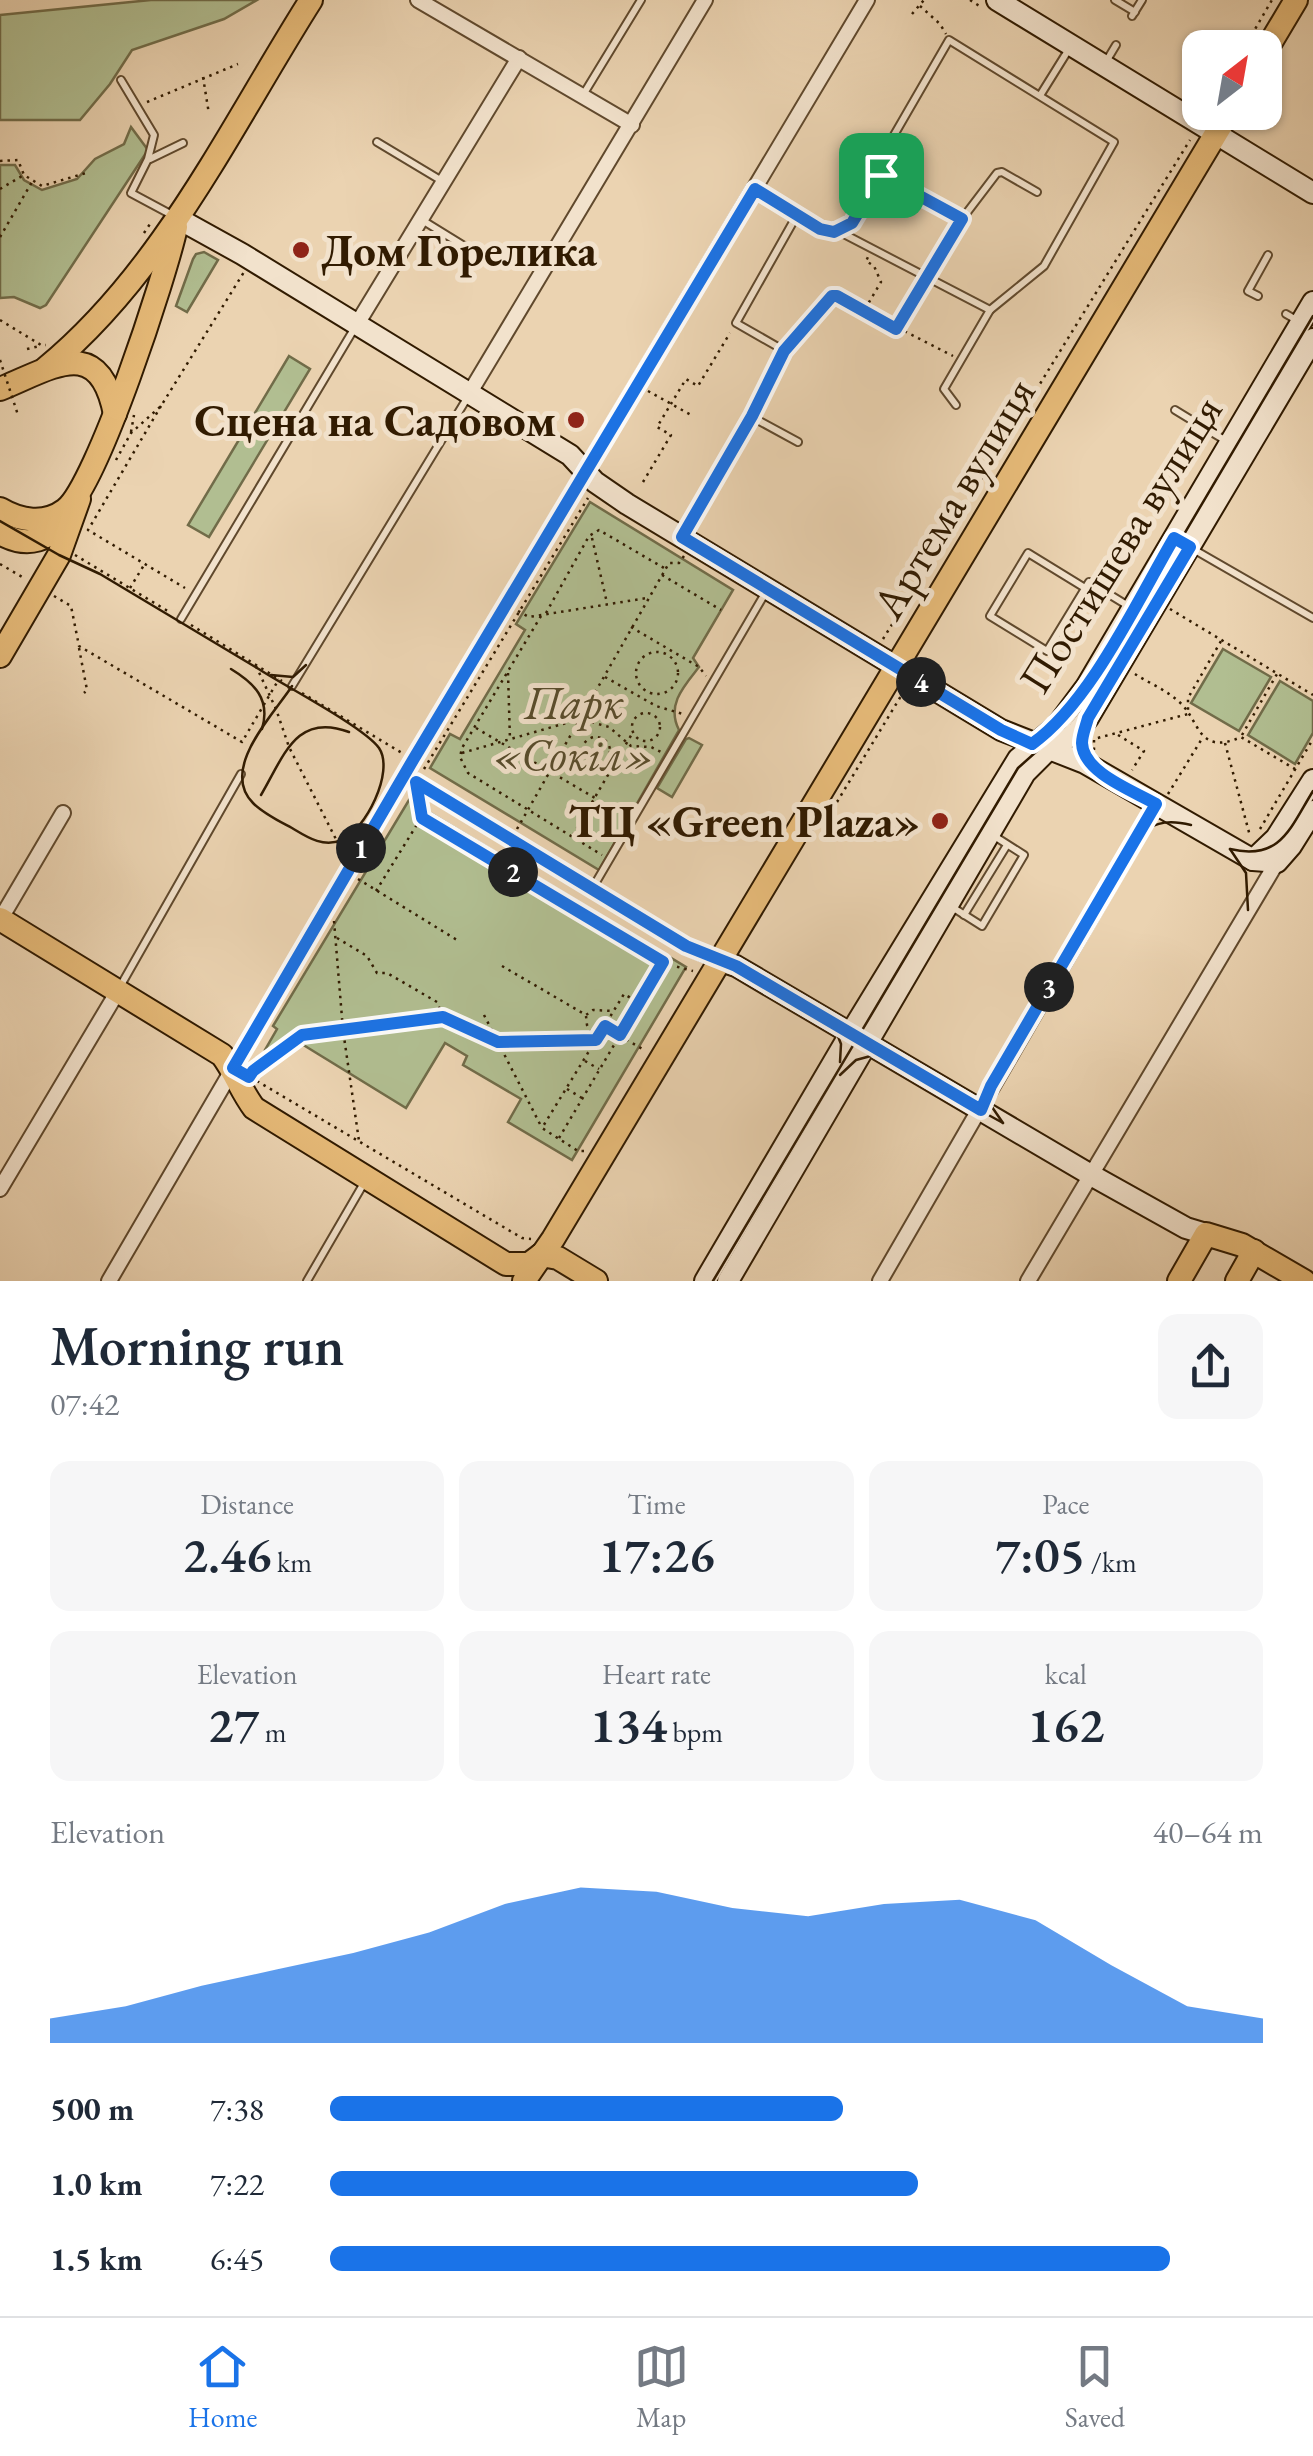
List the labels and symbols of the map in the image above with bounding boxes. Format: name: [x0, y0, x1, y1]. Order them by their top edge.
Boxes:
north arrow: [1182, 30, 1282, 130]
pin: [839, 133, 924, 218]
place label: Дом Горелика: [321, 221, 597, 279]
marker: Дом Горелика: [290, 239, 312, 261]
street label: Артема вулиця: [858, 367, 1048, 630]
street label: Постишева вулиця: [1005, 384, 1235, 704]
place label: Сцена на Садовом: [194, 391, 556, 449]
marker: Сцена на Садовом: [565, 409, 587, 431]
pin: 4: [896, 657, 946, 707]
park label: Парк «Сокіл»: [493, 673, 655, 783]
place label: ТЦ «Green Plaza»: [569, 792, 920, 850]
marker: ТЦ «Green Plaza»: [929, 810, 951, 832]
pin: 1: [336, 823, 386, 873]
pin: 2: [488, 847, 538, 897]
pin: 3: [1024, 962, 1074, 1012]

